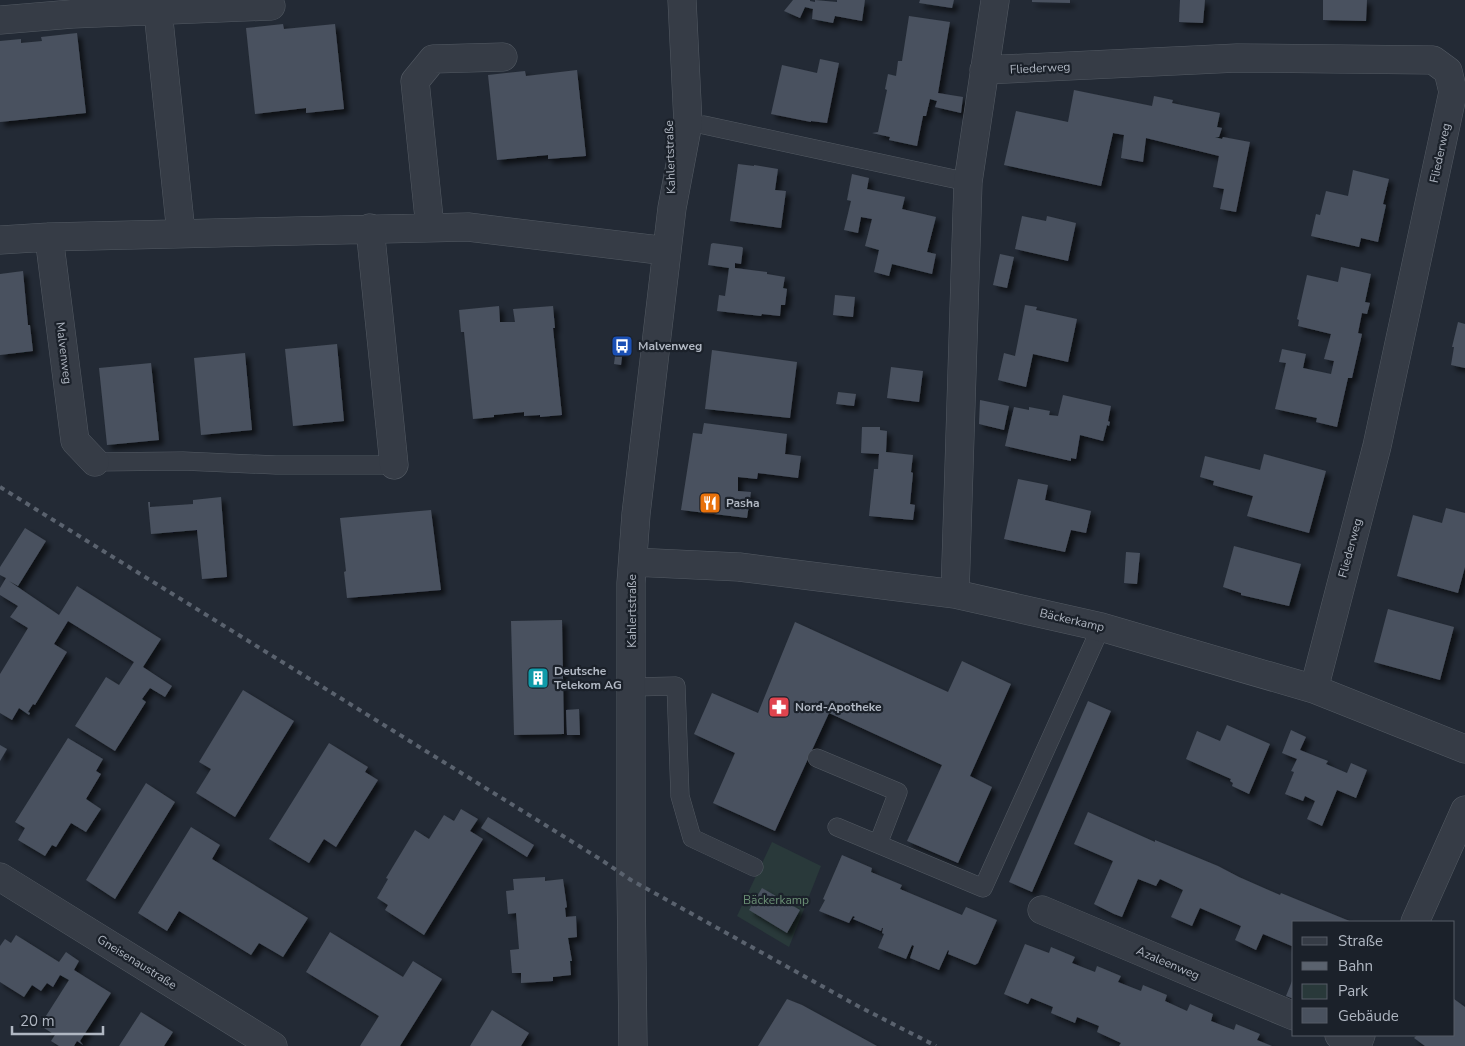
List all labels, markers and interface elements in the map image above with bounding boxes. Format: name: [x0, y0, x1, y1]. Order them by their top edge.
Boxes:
street label: Fliederweg: [1009, 58, 1071, 78]
street label: Kahlertstraße: [661, 120, 679, 194]
street label: Fliederweg: [1426, 122, 1454, 184]
street label: Malvenweg: [52, 321, 76, 385]
bus stop icon: Malvenweg: [610, 334, 634, 358]
place label: Malvenweg: [638, 338, 702, 354]
restaurant icon: Pasha: [698, 491, 722, 515]
place label: Pasha: [726, 495, 760, 511]
street label: Fliederweg: [1334, 517, 1366, 579]
street label: Kahlertstraße: [624, 574, 640, 648]
street label: Bäckerkamp: [1038, 605, 1106, 635]
place label: Deutsche Telekom AG: [554, 663, 622, 693]
building icon: Deutsche Telekom AG: [526, 666, 550, 690]
pharmacy icon: Nord-Apotheke: [767, 695, 791, 719]
place label: Nord-Apotheke: [795, 699, 882, 715]
park label: Bäckerkamp: [743, 892, 809, 908]
legend: [1292, 921, 1455, 1036]
street label: Gneisenaustraße: [94, 931, 180, 993]
text: Straße: [1338, 931, 1383, 951]
street label: Azaleenweg: [1134, 943, 1202, 983]
text: Bahn: [1338, 956, 1373, 976]
text: Park: [1338, 981, 1368, 1001]
scale bar: [12, 1004, 104, 1036]
text: Gebäude: [1338, 1006, 1399, 1026]
text: 20 m: [20, 1011, 55, 1031]

